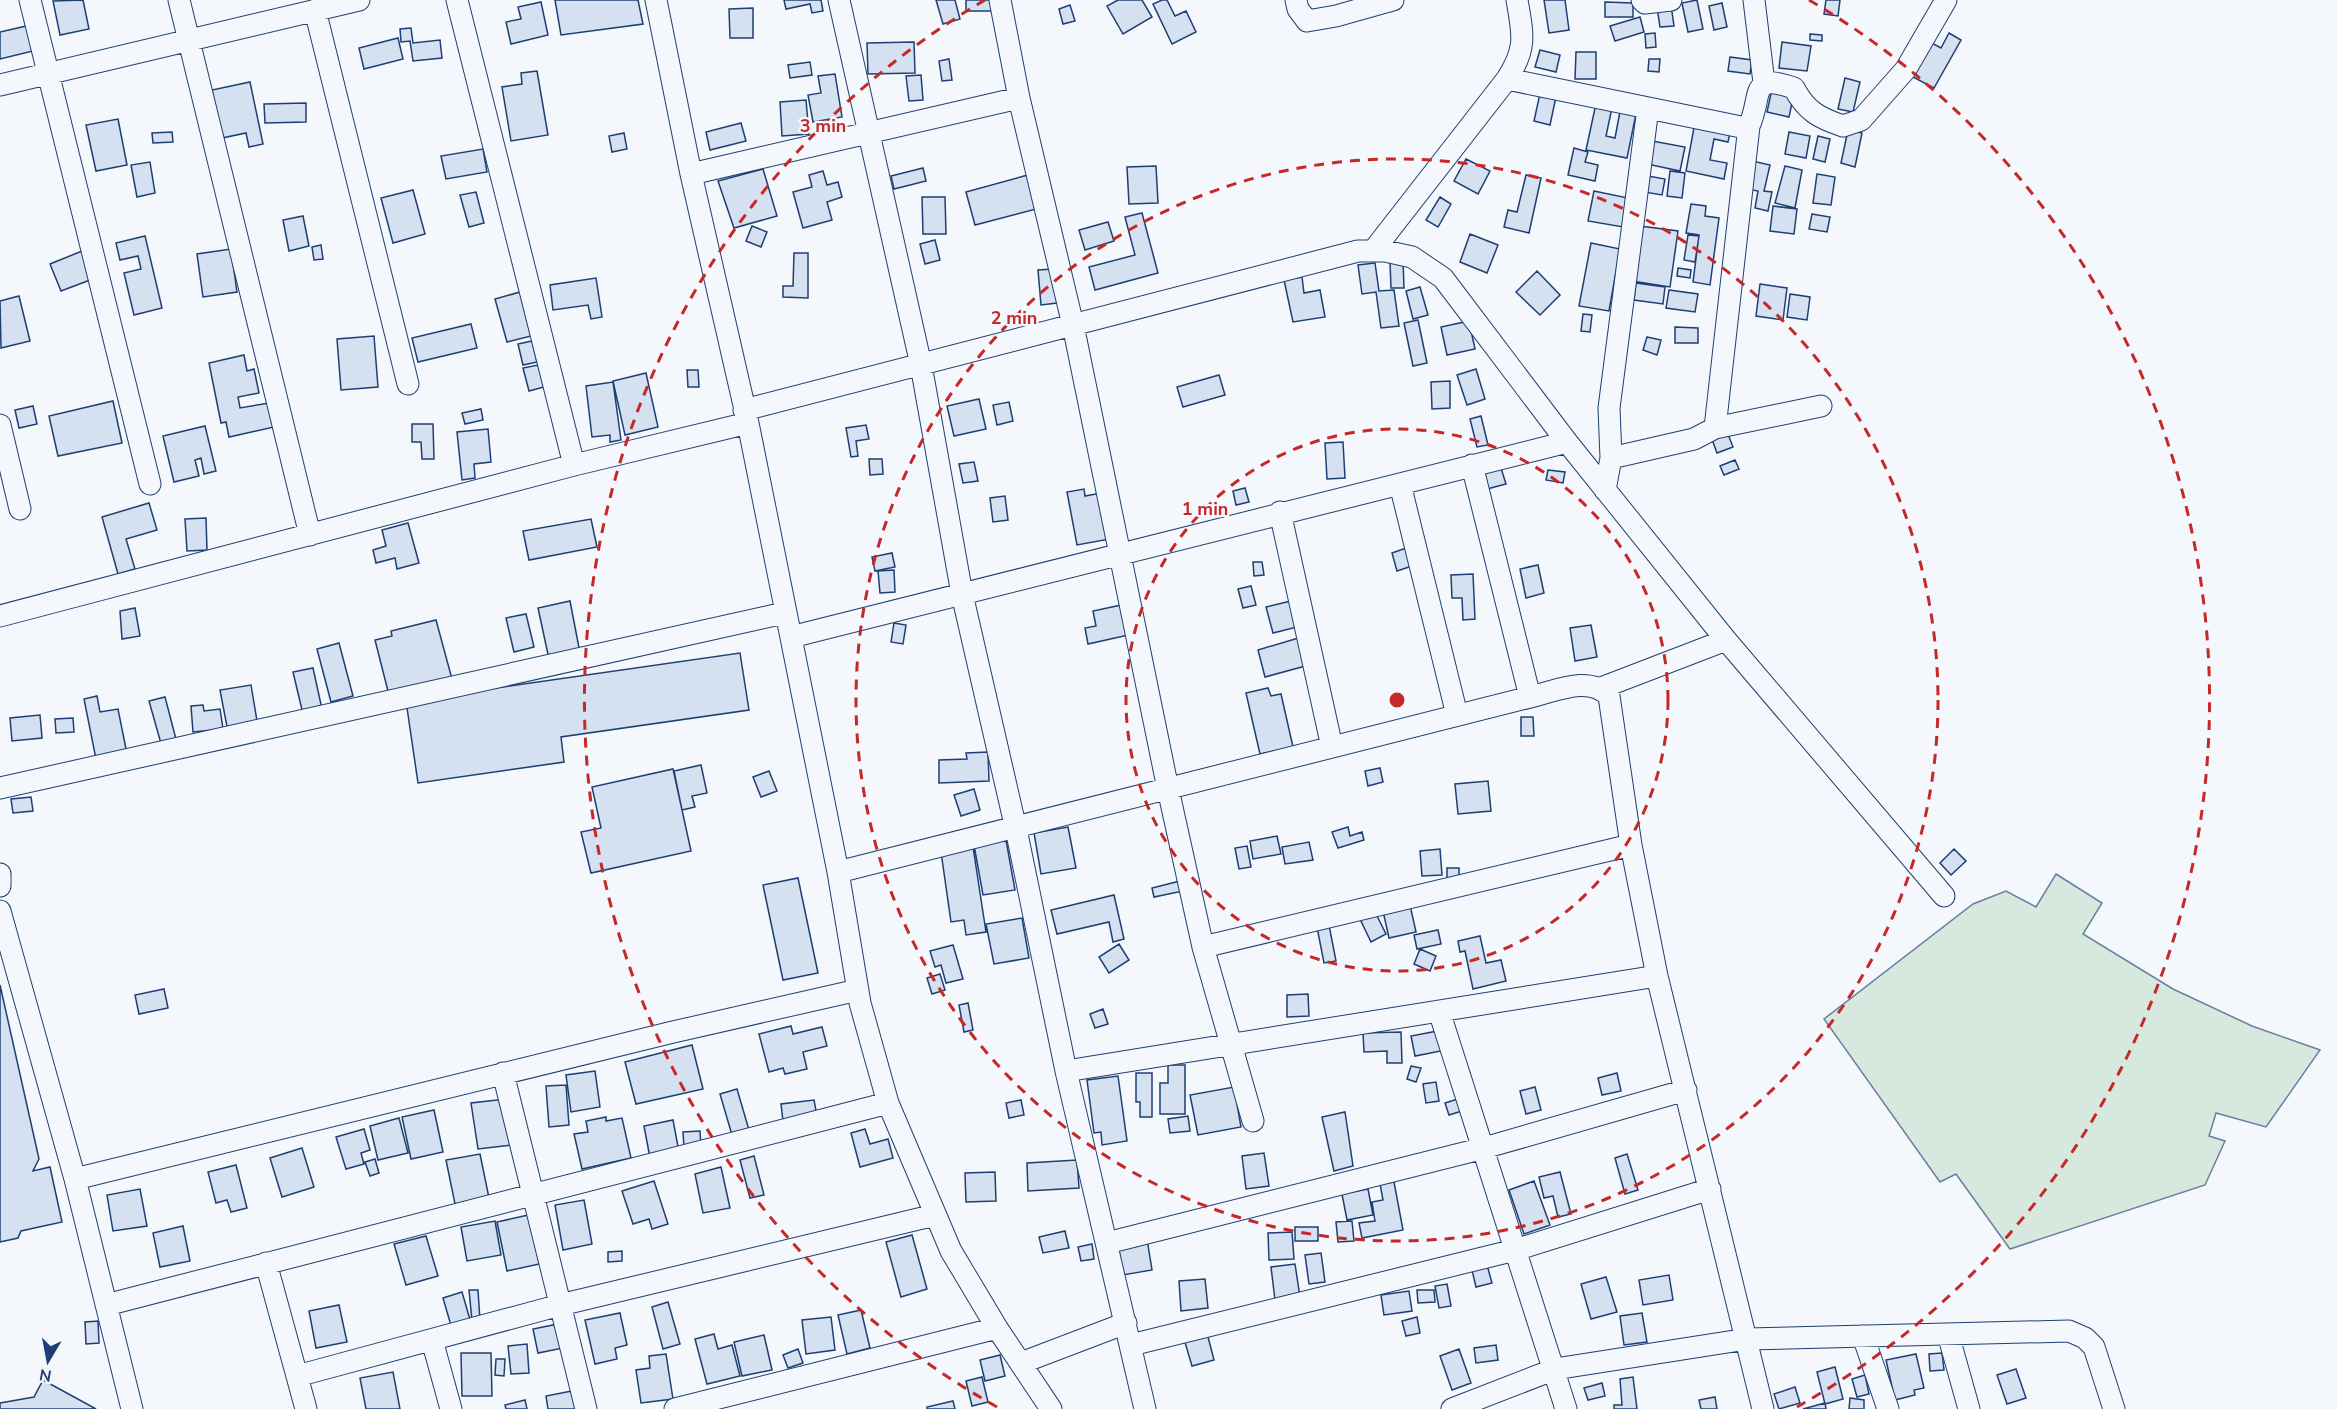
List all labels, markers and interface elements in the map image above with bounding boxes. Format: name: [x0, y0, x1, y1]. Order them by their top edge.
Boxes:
text: 3 min: [800, 114, 846, 138]
text: 2 min: [991, 306, 1037, 330]
text: 1 min: [1182, 497, 1228, 521]
centre of rings: [1387, 690, 1407, 710]
north arrow: [18, 1331, 78, 1391]
text: N: [38, 1363, 53, 1387]

